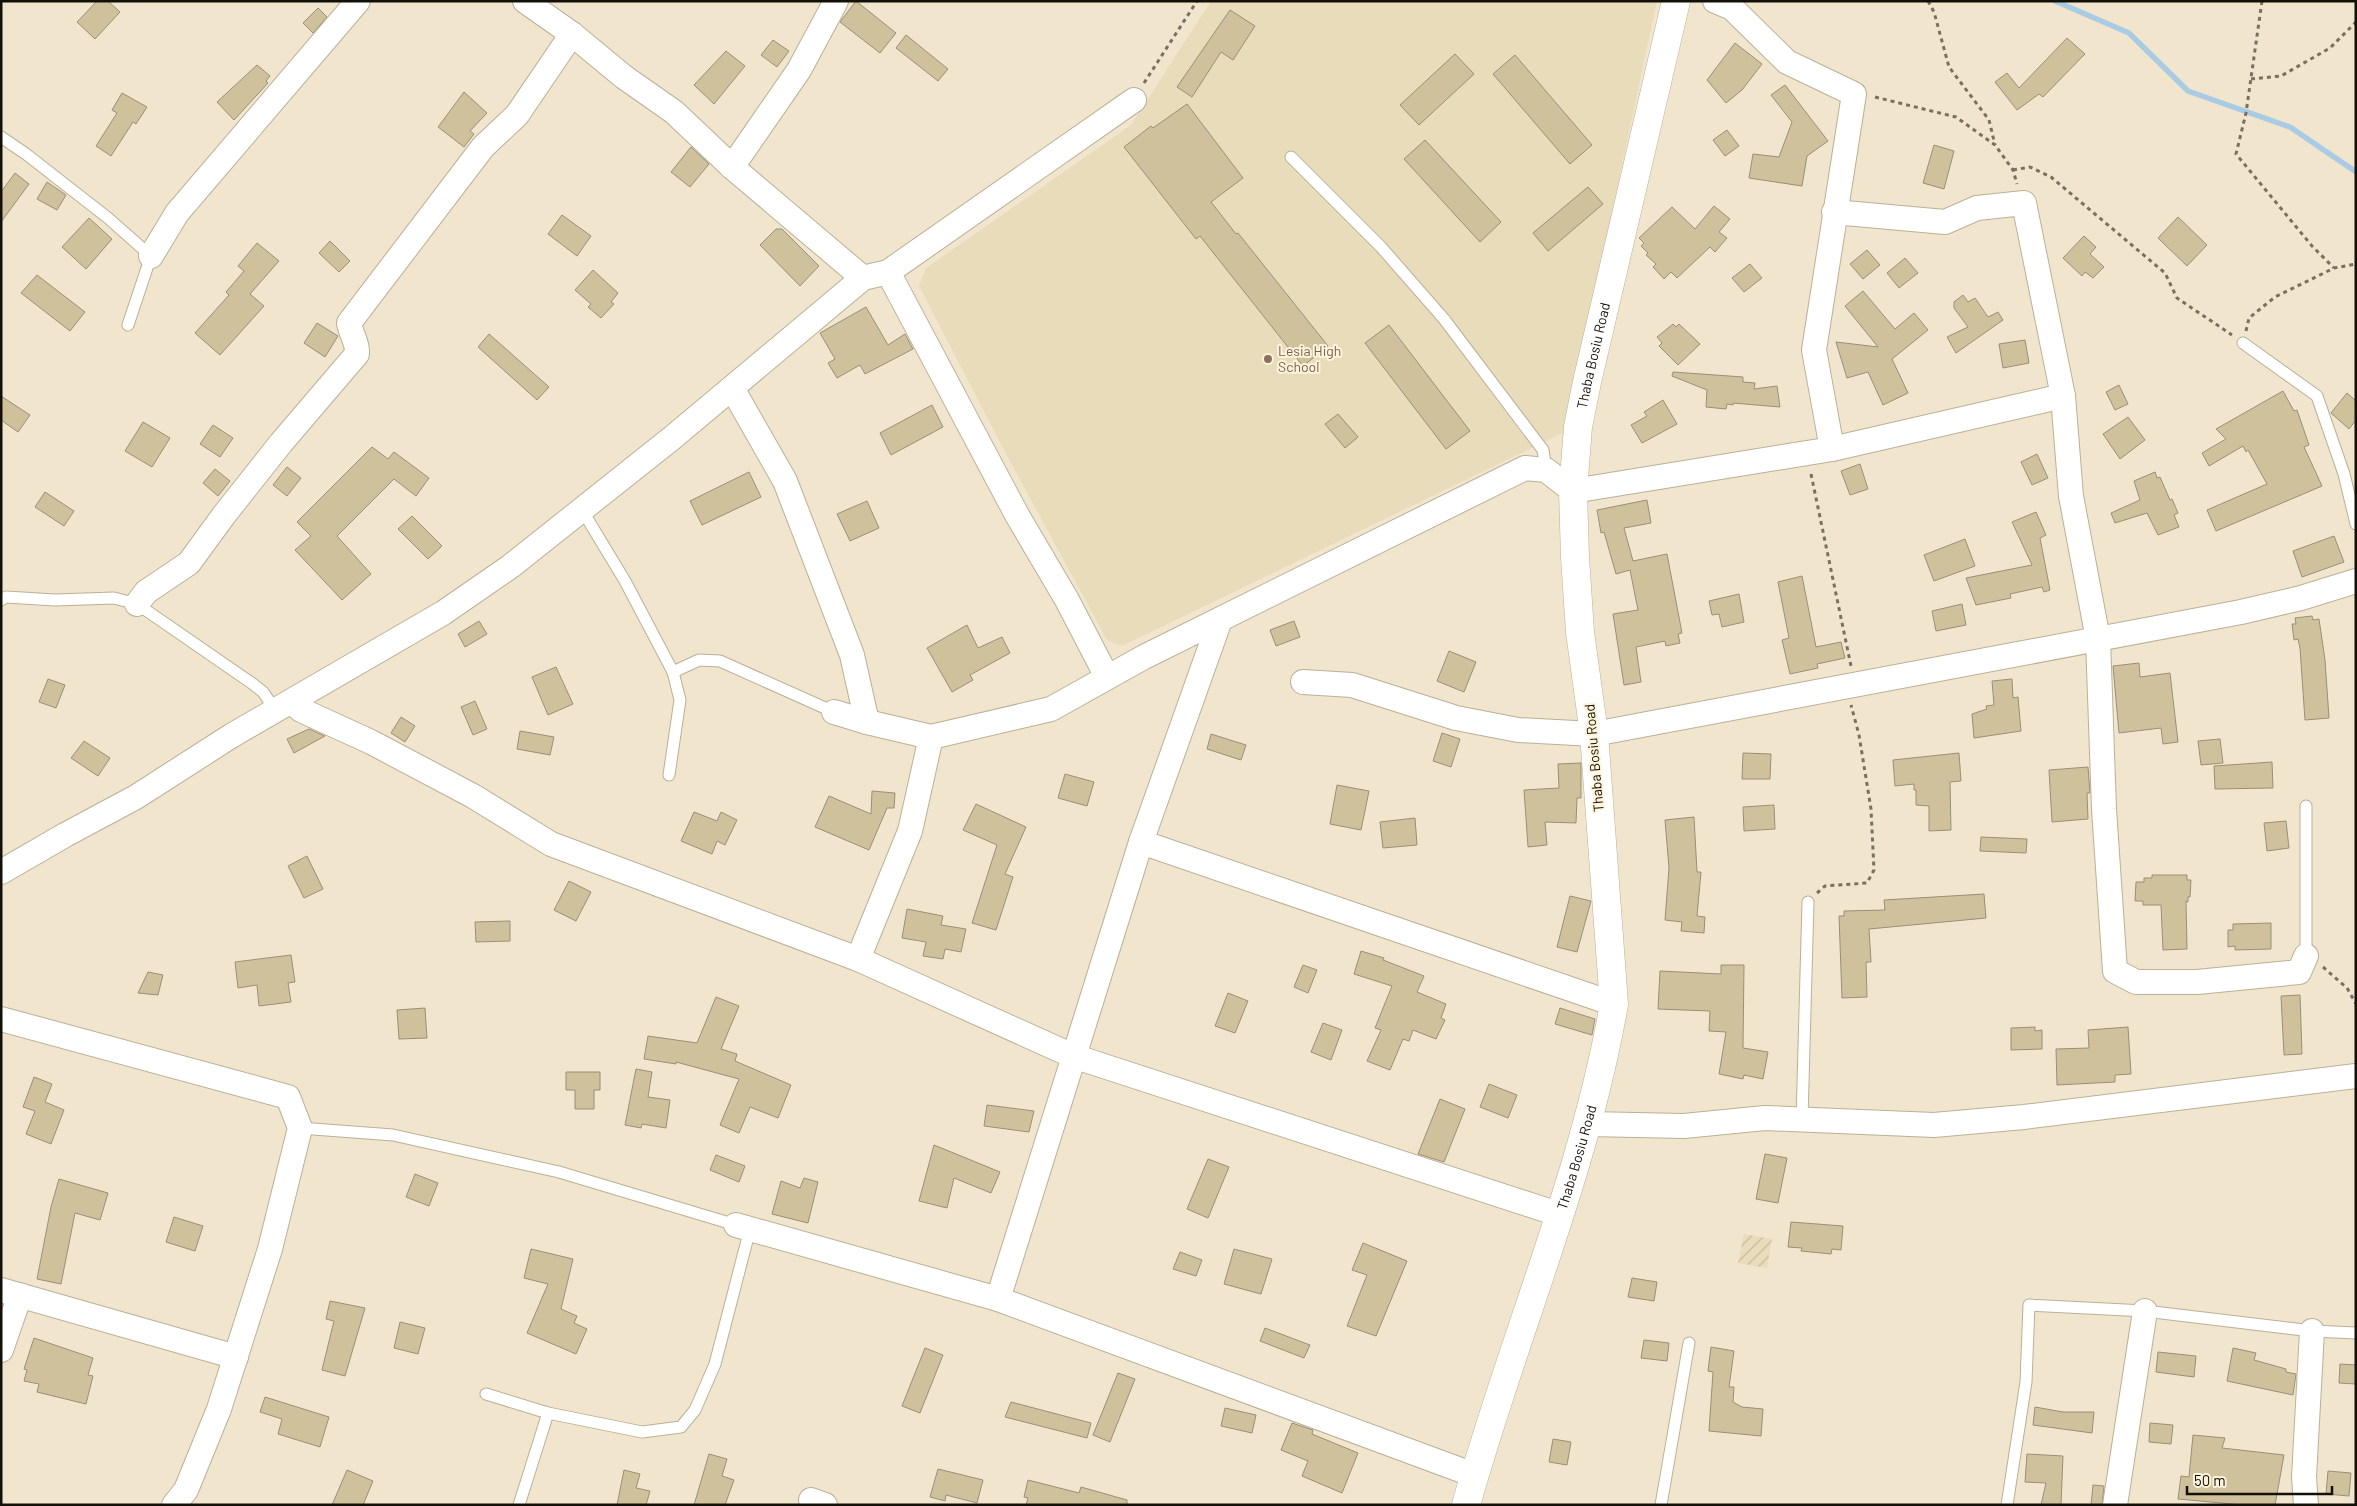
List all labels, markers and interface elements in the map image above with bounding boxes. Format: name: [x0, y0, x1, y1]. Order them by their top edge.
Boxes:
street label: Thaba Bosiu Road: [1573, 301, 1613, 410]
place label: Lesia High School: [1278, 342, 1341, 375]
marker: Lesia High School: [1262, 353, 1274, 365]
street label: Thaba Bosiu Road: [1580, 703, 1607, 813]
street label: Thaba Bosiu Road: [1553, 1103, 1600, 1212]
scale bar: [2187, 1464, 2332, 1496]
text: 50 m: [2194, 1471, 2226, 1489]

